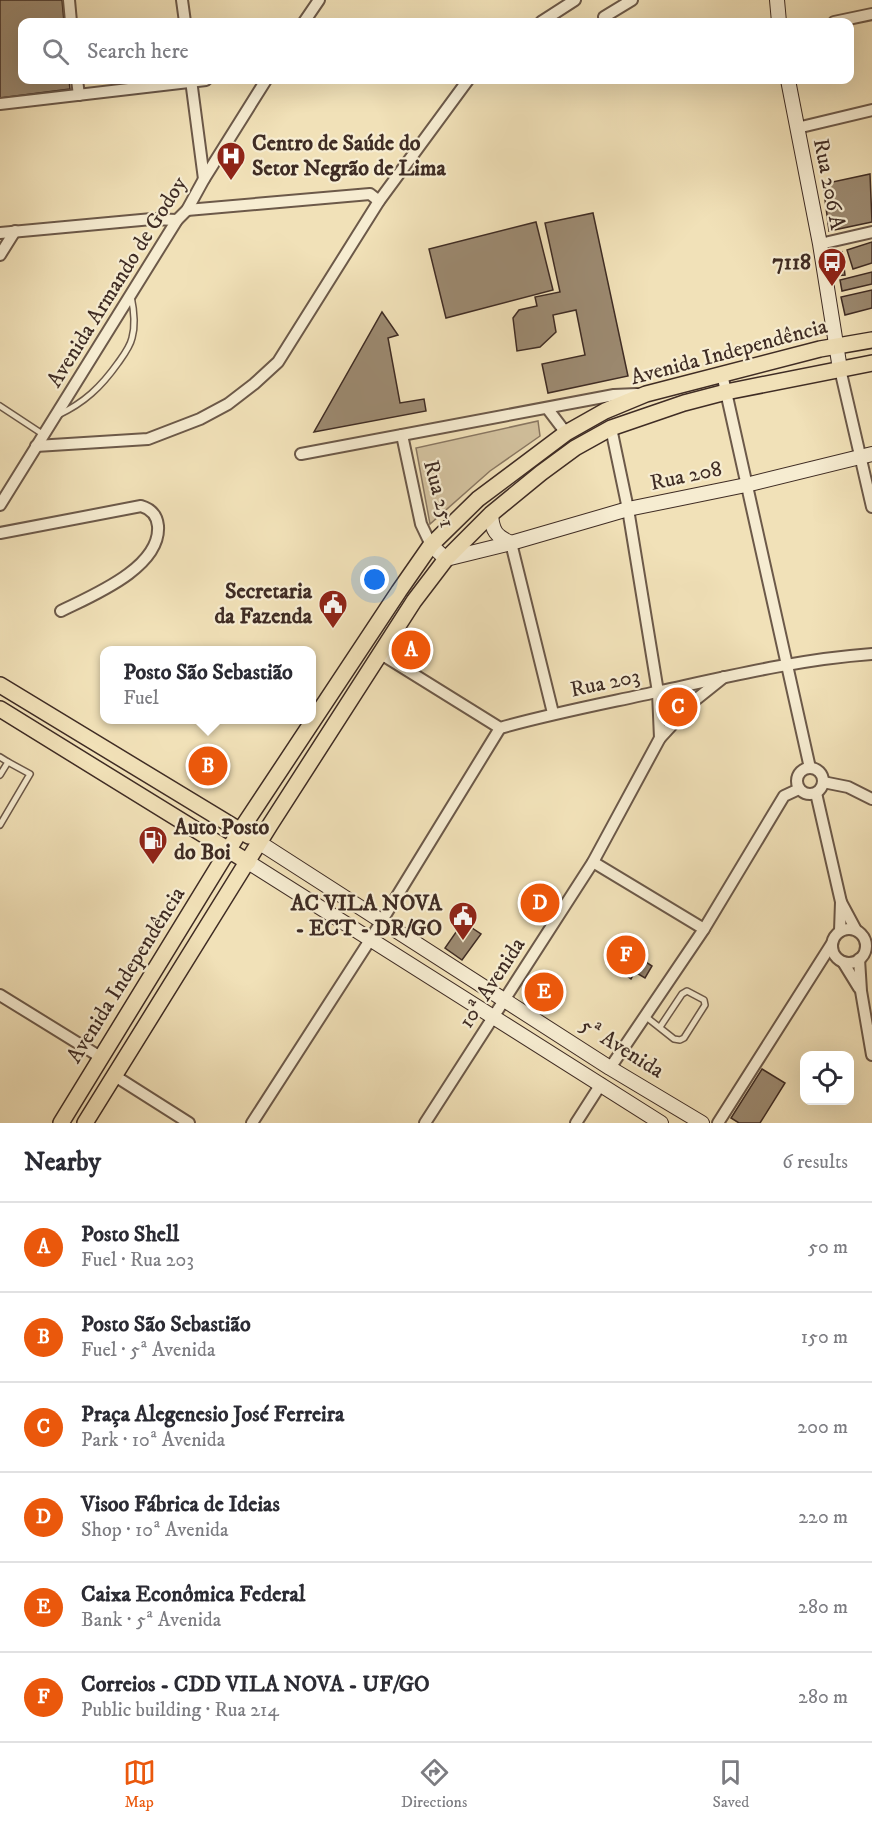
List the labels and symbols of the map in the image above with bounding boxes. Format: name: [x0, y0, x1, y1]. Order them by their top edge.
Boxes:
place label: Centro de Saúde do Setor Negrão de Lima: [252, 130, 446, 182]
street label: Rua 206 A: [807, 136, 851, 233]
hospital icon: Centro de Saúde do Setor Negrão de Lima: [215, 140, 247, 182]
street label: Avenida Armando de Godoy: [41, 171, 193, 392]
bus stop icon: 7118: [816, 246, 848, 288]
place label: 7118: [772, 249, 811, 276]
street label: Avenida Independência: [628, 313, 831, 391]
street label: Rua 208: [647, 455, 725, 497]
street label: Rua 251: [417, 457, 461, 531]
your location: [360, 565, 389, 594]
place label: Secretaria da Fazenda: [214, 578, 313, 630]
public building icon: Secretaria da Fazenda: [317, 588, 349, 630]
pin: A: [392, 628, 430, 672]
street label: Rua 203: [568, 663, 642, 703]
pin: C: [658, 684, 698, 730]
pin: B: [188, 744, 228, 789]
place label: Auto Posto do Boi: [173, 814, 270, 866]
fuel station icon: Auto Posto do Boi: [137, 824, 169, 866]
pin: D: [520, 880, 560, 926]
street label: Avenida Independência: [61, 881, 191, 1068]
place label: AC VILA NOVA - ECT - DR/GO: [290, 890, 443, 942]
public building icon: AC VILA NOVA - ECT - DR/GO: [447, 900, 479, 942]
street label: 10ª Avenida: [453, 932, 532, 1033]
pin: F: [606, 932, 646, 978]
pin: E: [524, 970, 564, 1014]
street label: 5ª Avenida: [575, 1012, 670, 1085]

